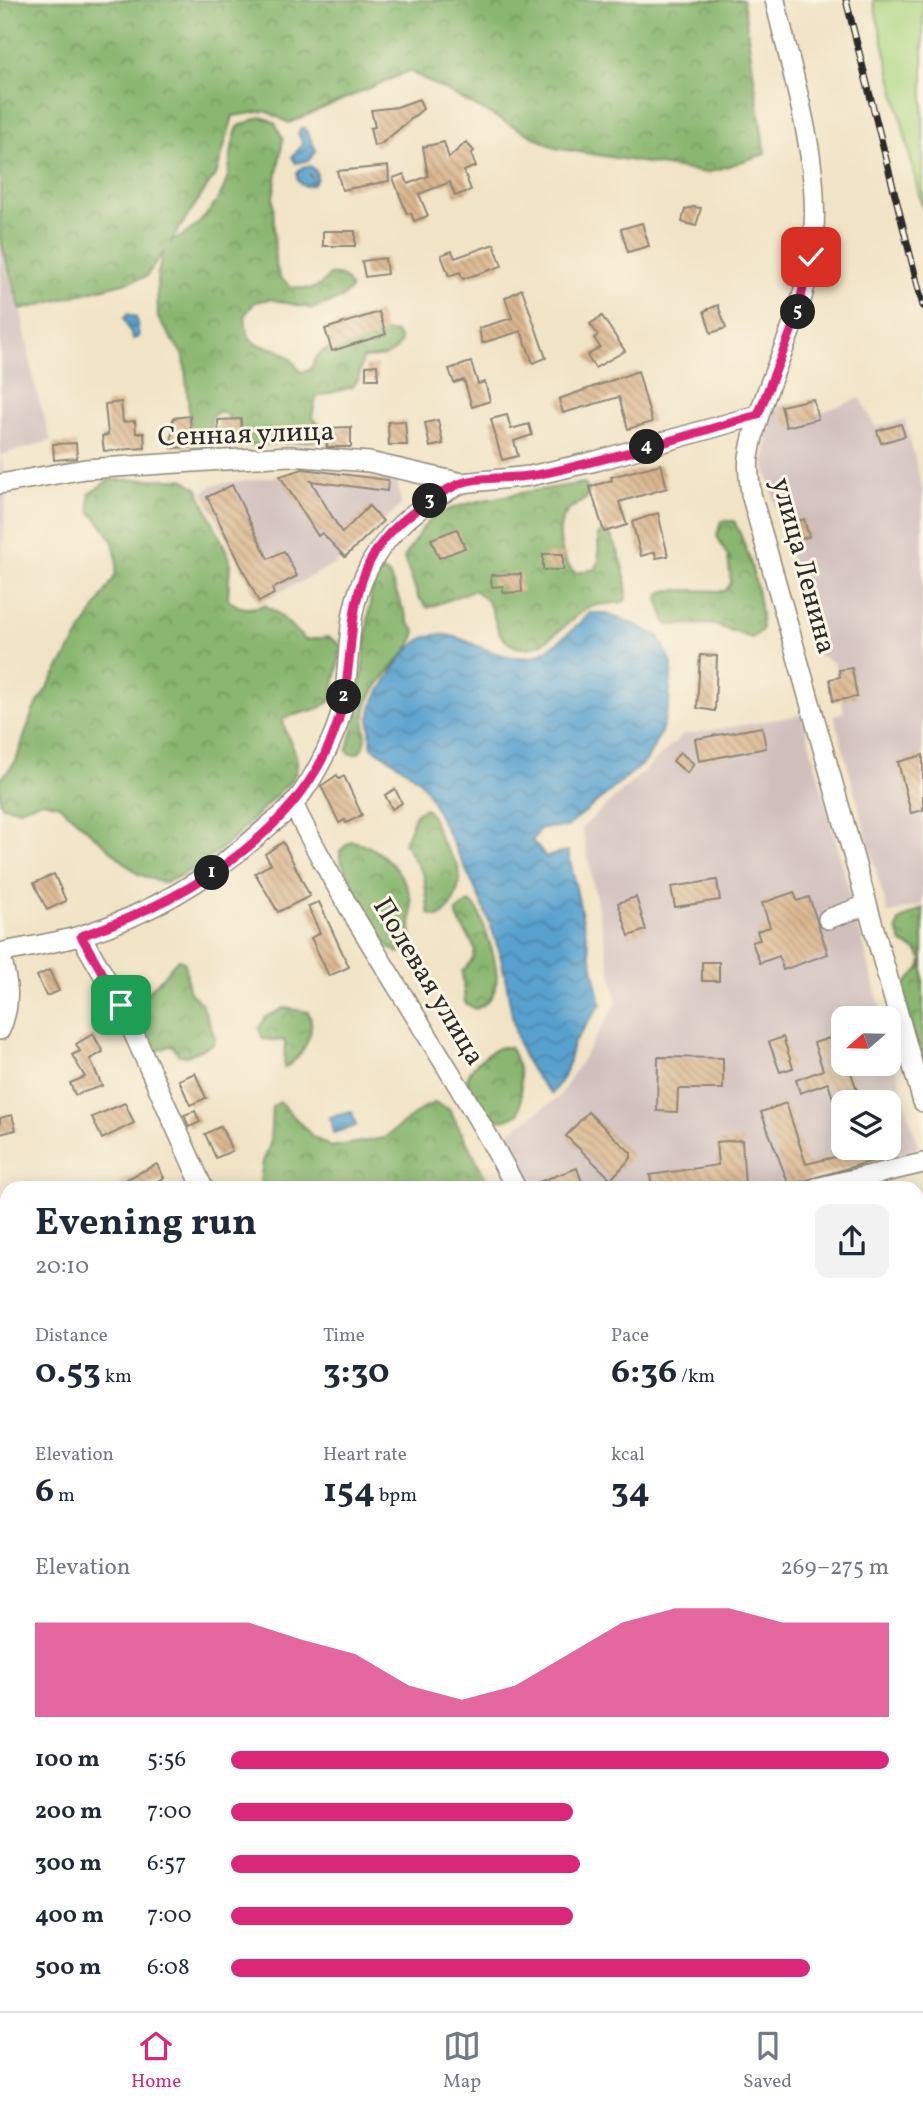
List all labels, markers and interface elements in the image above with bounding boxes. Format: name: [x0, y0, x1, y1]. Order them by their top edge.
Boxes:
pin: [781, 227, 841, 287]
icon: check: [792, 238, 830, 276]
pin: 5: [780, 294, 816, 330]
text: 5: [793, 298, 802, 324]
street label: Сенная улица: [157, 412, 335, 458]
pin: 4: [630, 430, 664, 464]
text: 4: [641, 433, 652, 459]
street label: улица Ленина: [761, 474, 845, 658]
pin: 3: [412, 484, 448, 518]
text: 3: [425, 487, 434, 513]
pin: 2: [326, 680, 362, 714]
text: 2: [339, 683, 348, 709]
pin: 1: [194, 856, 230, 890]
text: 1: [208, 859, 215, 885]
street label: Полевая улица: [362, 891, 494, 1073]
pin: [91, 975, 151, 1035]
icon: arrive: [102, 986, 140, 1024]
north arrow: [831, 1006, 901, 1076]
map controls: [831, 1006, 901, 1160]
button: layers: [831, 1090, 901, 1160]
text: Evening run: [35, 1198, 257, 1251]
button: share: [815, 1204, 889, 1278]
text: 20:10: [35, 1251, 89, 1283]
text: Distance: [35, 1323, 108, 1349]
text: Time: [323, 1323, 365, 1349]
text: Pace: [611, 1323, 649, 1349]
text: 0.53: [35, 1349, 101, 1397]
text: 3:30: [323, 1349, 390, 1397]
text: 6:36: [611, 1349, 677, 1397]
text: km: [101, 1364, 132, 1390]
text: /km: [677, 1364, 715, 1390]
text: Elevation: [35, 1442, 114, 1468]
text: Heart rate: [323, 1442, 407, 1468]
text: kcal: [611, 1442, 645, 1468]
text: 6: [35, 1468, 54, 1516]
text: 154: [323, 1468, 375, 1516]
text: 34: [611, 1468, 650, 1516]
text: m: [54, 1483, 75, 1509]
text: bpm: [375, 1483, 417, 1509]
text: Elevation: [35, 1552, 131, 1584]
text: 269–275 m: [780, 1552, 889, 1584]
text: 100 m: [35, 1744, 100, 1776]
text: 5:56: [147, 1744, 186, 1776]
text: 200 m: [35, 1796, 102, 1828]
text: 7:00: [147, 1796, 192, 1828]
text: 300 m: [35, 1848, 102, 1880]
text: 6:57: [147, 1848, 186, 1880]
text: 400 m: [35, 1900, 104, 1932]
text: 7:00: [147, 1900, 192, 1932]
text: 500 m: [35, 1952, 101, 1984]
text: 6:08: [147, 1952, 190, 1984]
tab: Home: [131, 2027, 181, 2095]
tab: Map: [443, 2027, 481, 2095]
tab: Saved: [743, 2027, 792, 2095]

